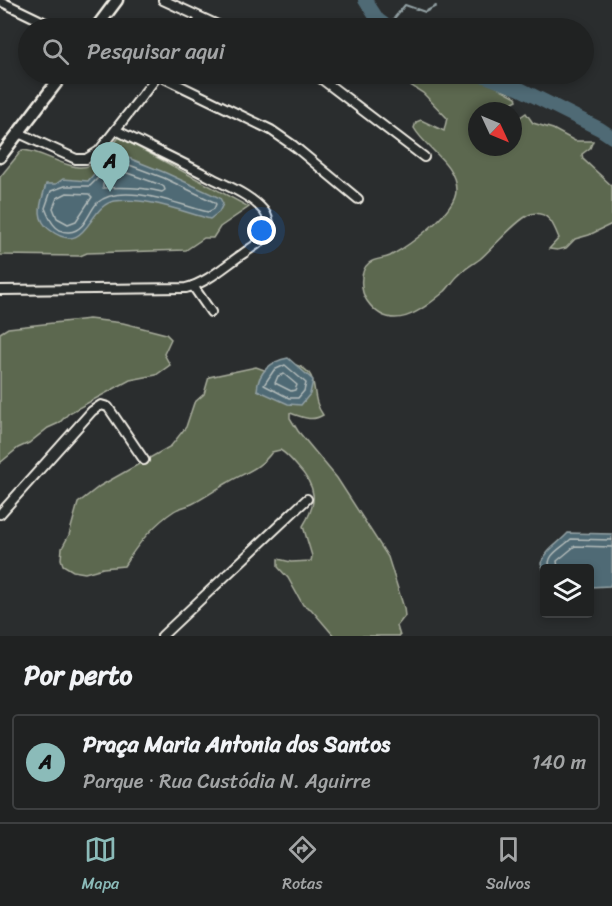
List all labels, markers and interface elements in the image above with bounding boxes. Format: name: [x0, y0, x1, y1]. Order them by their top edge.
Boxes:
search box: [18, 18, 594, 84]
text: Pesquisar aqui: [87, 32, 225, 71]
icon: search: [39, 35, 72, 68]
north arrow: [468, 102, 522, 156]
pin: A: [90, 142, 130, 192]
your location: [247, 216, 276, 245]
map controls: [540, 564, 594, 618]
button: layers: [540, 564, 594, 618]
text: Por perto: [24, 652, 132, 698]
text: Praça Maria Antonia dos Santos: [83, 725, 390, 764]
text: A: [39, 745, 52, 780]
text: 140 m: [532, 745, 586, 780]
text: Parque · Rua Custódia N. Aguirre: [83, 764, 371, 799]
tab: Mapa: [82, 833, 119, 898]
tab: Rotas: [282, 833, 323, 898]
tab: Salvos: [486, 833, 530, 898]

